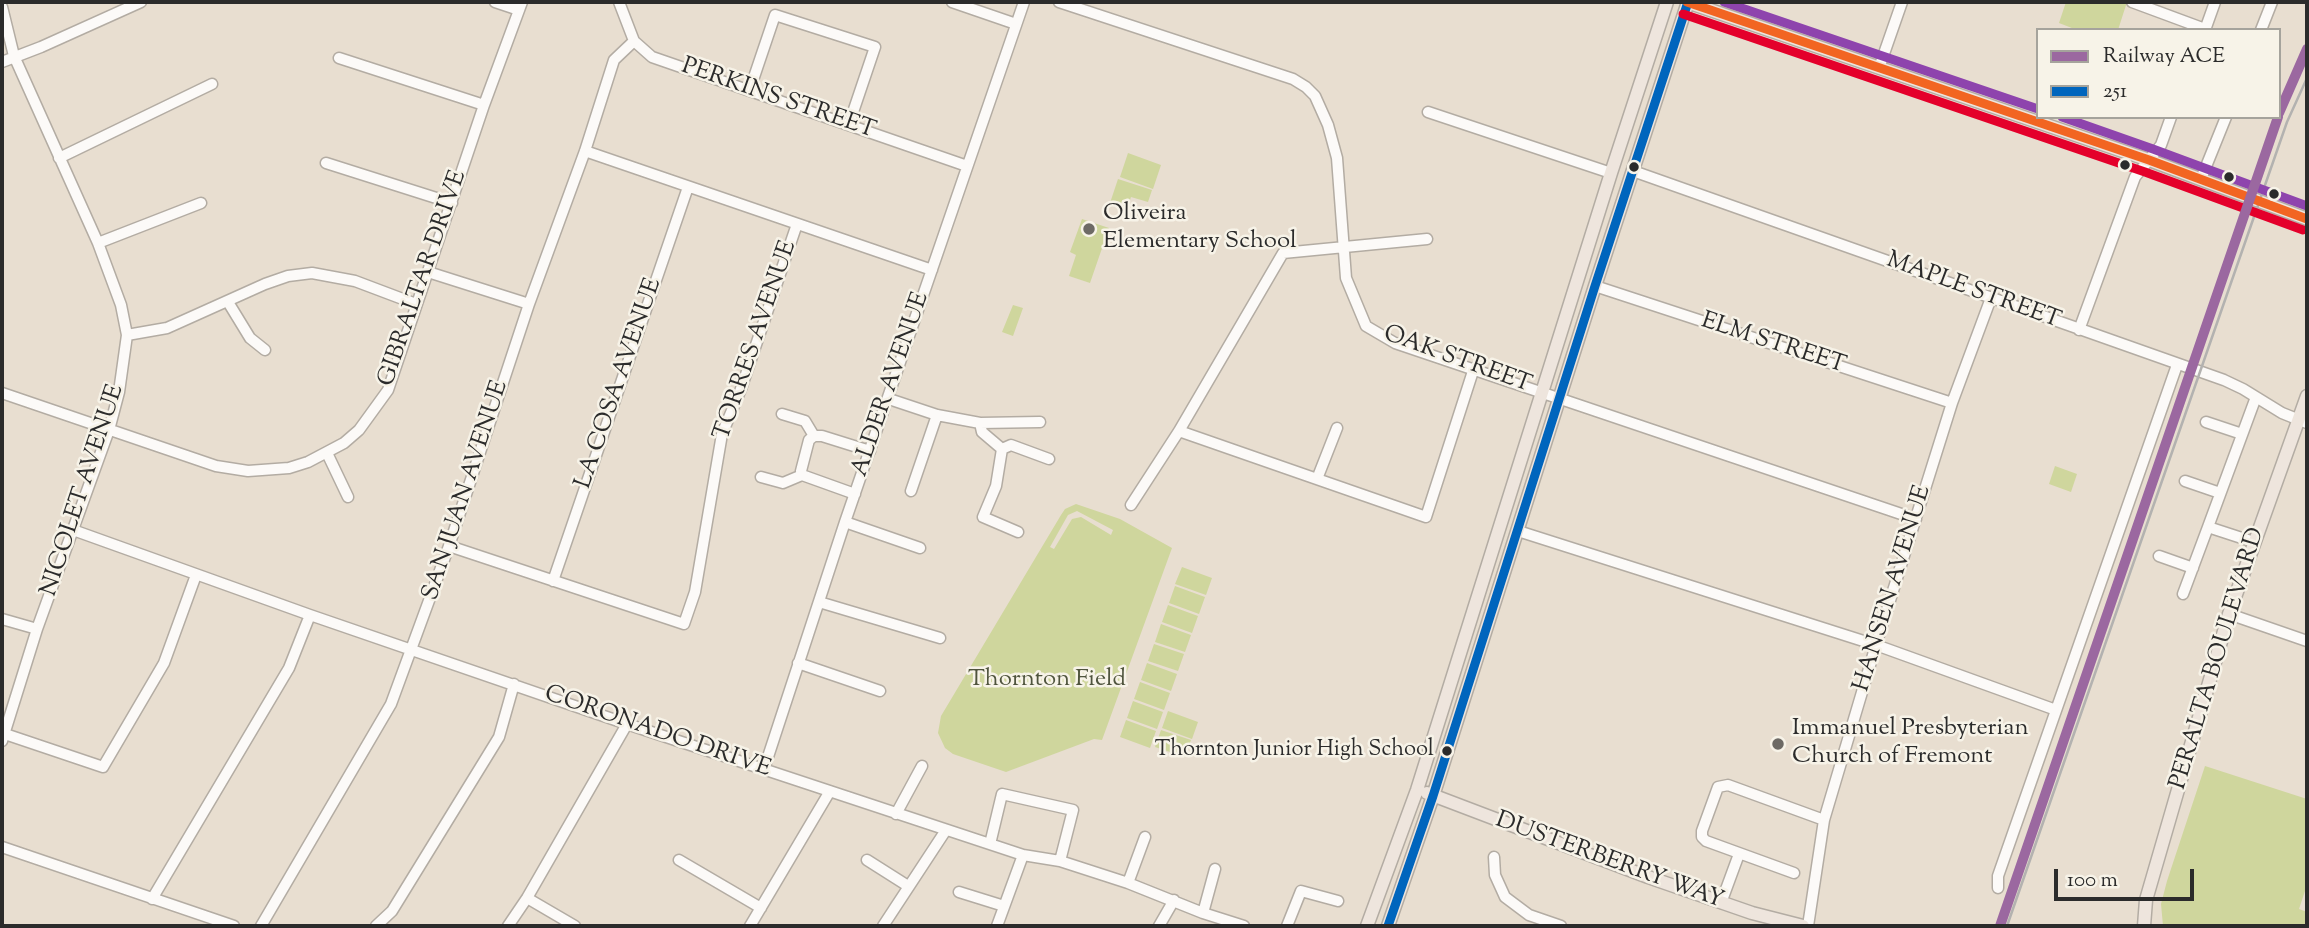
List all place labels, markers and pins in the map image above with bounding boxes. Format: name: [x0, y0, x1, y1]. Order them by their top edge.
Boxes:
unlabelled marker: [2118, 158, 2132, 172]
unlabelled marker: [1627, 160, 1641, 174]
unlabelled marker: [2222, 170, 2236, 184]
unlabelled marker: [2267, 187, 2281, 201]
place label: Oliveira Elementary School: [1103, 201, 1297, 257]
marker: Oliveira Elementary School: [1081, 221, 1097, 237]
place label: Immanuel Presbyterian Church of Fremont: [1792, 716, 2029, 772]
marker: Immanuel Presbyterian Church of Fremont: [1770, 736, 1786, 752]
place label: Thornton Junior High School: [1155, 738, 1434, 764]
marker: Thornton Junior High School: [1440, 744, 1454, 758]

